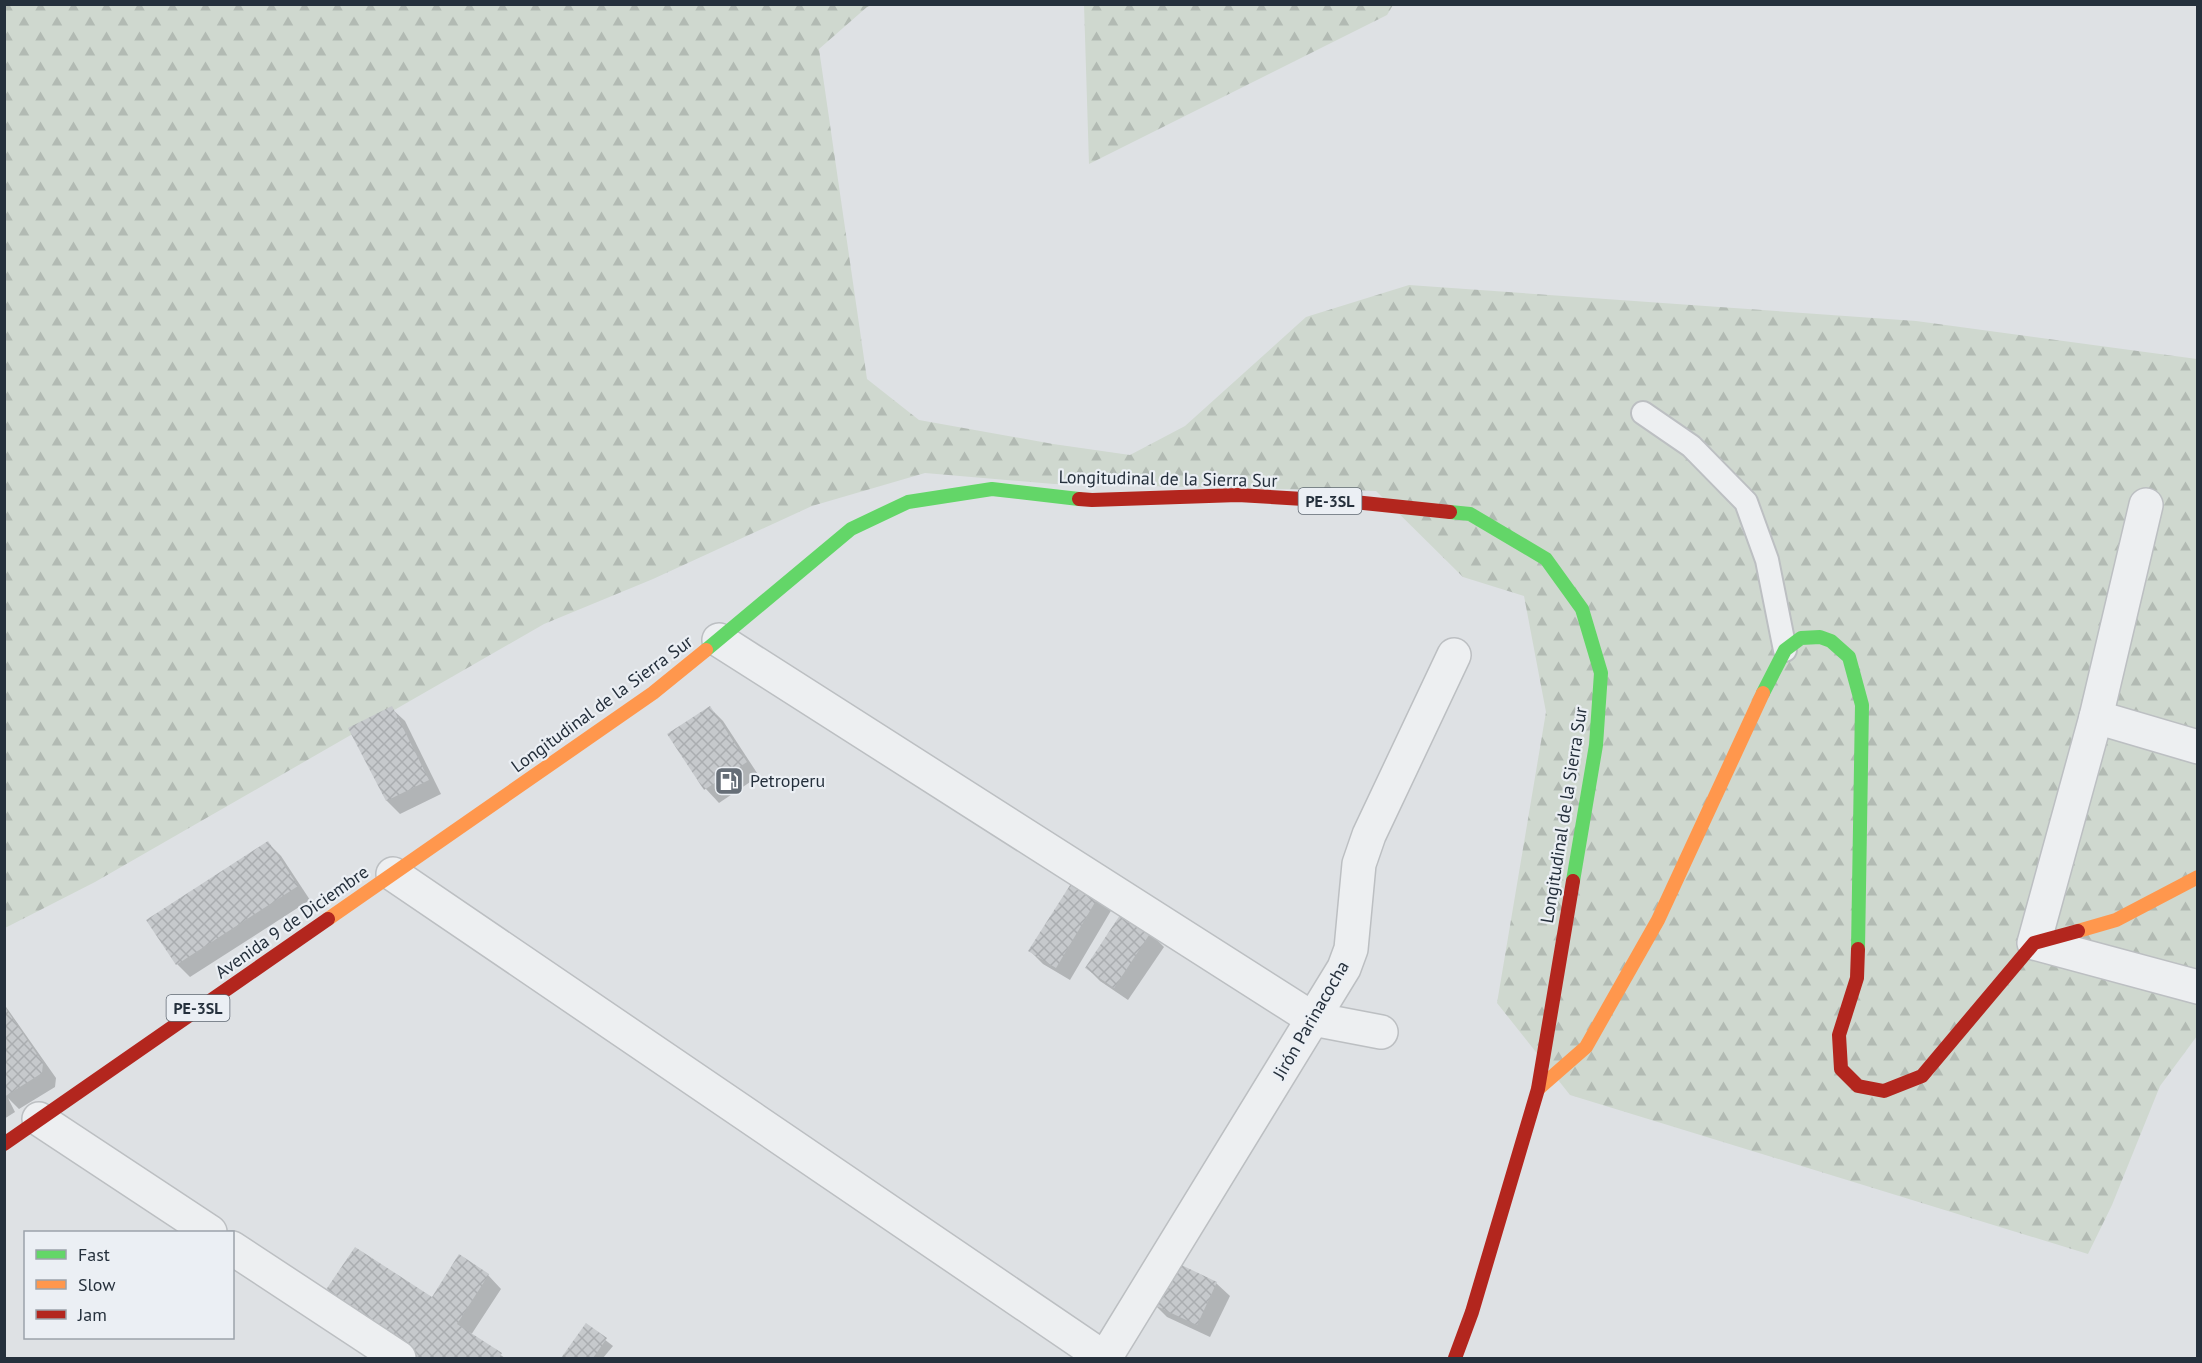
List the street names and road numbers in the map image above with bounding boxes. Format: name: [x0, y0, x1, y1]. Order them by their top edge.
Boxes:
street label: Longitudinal de la Sierra Sur: [1058, 465, 1278, 492]
road number: PE-3SL: [1298, 488, 1362, 514]
street label: Longitudinal de la Sierra Sur: [506, 630, 697, 777]
street label: Longitudinal de la Sierra Sur: [1535, 705, 1592, 925]
street label: Avenida 9 de Diciembre: [211, 860, 373, 983]
street label: Jirón Parinacocha: [1267, 956, 1354, 1084]
road number: PE-3SL: [166, 995, 230, 1021]

